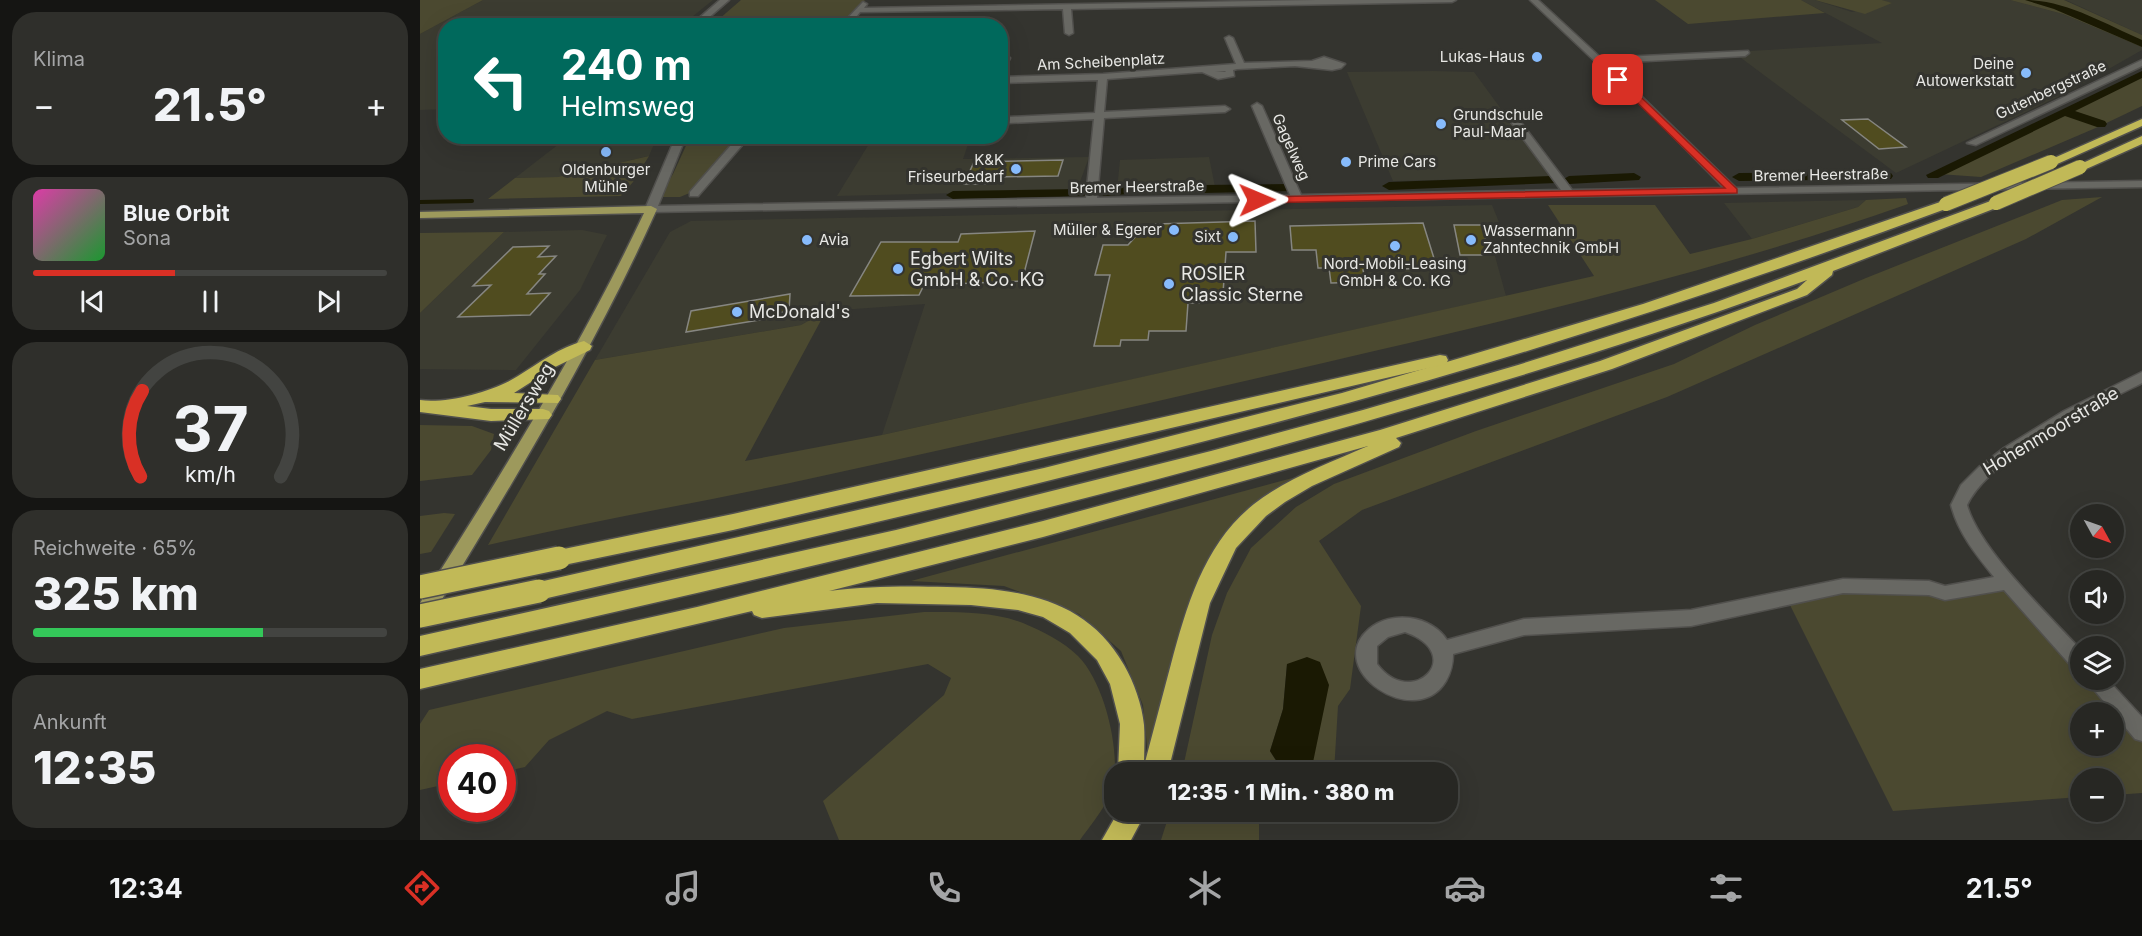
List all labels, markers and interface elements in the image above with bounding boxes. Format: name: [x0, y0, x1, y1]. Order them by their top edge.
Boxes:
text: 240 m: [561, 39, 692, 90]
icon: left: [462, 42, 540, 120]
text: Klima: [33, 47, 85, 71]
place label: Lukas-Haus: [1440, 47, 1525, 66]
street label: Am Scheibenplatz: [1036, 49, 1166, 74]
marker: Lukas-Haus: [1530, 50, 1544, 64]
pin: [1592, 54, 1643, 105]
place label: Deine Autowerkstatt: [1916, 54, 2014, 90]
street label: Gutenbergstraße: [1992, 56, 2109, 123]
icon: arrive: [1601, 63, 1634, 96]
marker: Deine Autowerkstatt: [2019, 66, 2033, 80]
text: 21.5°: [153, 77, 267, 132]
text: −: [33, 85, 55, 125]
text: +: [365, 85, 387, 125]
text: Helmsweg: [561, 90, 695, 123]
place label: Grundschule Paul-Maar: [1453, 105, 1543, 141]
street label: Gagelweg: [1268, 110, 1315, 183]
marker: Grundschule Paul-Maar: [1434, 117, 1448, 131]
marker: Oldenburger Mühle: [599, 145, 613, 159]
place label: K&K Friseurbedarf: [908, 150, 1004, 186]
place label: Prime Cars: [1358, 152, 1436, 171]
marker: Prime Cars: [1339, 155, 1353, 169]
place label: Oldenburger Mühle: [562, 160, 651, 196]
marker: K&K Friseurbedarf: [1009, 162, 1023, 176]
street label: Bremer Heerstraße: [1753, 164, 1889, 185]
position arrow: [1225, 168, 1289, 232]
street label: Bremer Heerstraße: [1069, 176, 1205, 197]
text: Blue Orbit: [123, 200, 230, 226]
place label: Müller & Egerer: [1053, 220, 1162, 239]
place label: Wassermann Zahntechnik GmbH: [1483, 221, 1619, 257]
marker: Müller & Egerer: [1167, 223, 1181, 237]
text: Sona: [123, 226, 171, 250]
place label: Sixt: [1194, 227, 1221, 246]
place label: Avia: [819, 230, 849, 249]
marker: Sixt: [1226, 230, 1240, 244]
marker: Avia: [800, 233, 814, 247]
marker: Wassermann Zahntechnik GmbH: [1464, 233, 1478, 247]
marker: Nord-Mobil-Leasing GmbH & Co. KG: [1388, 239, 1402, 253]
place label: Egbert Wilts GmbH & Co. KG: [910, 248, 1044, 290]
place label: Nord-Mobil-Leasing GmbH & Co. KG: [1323, 254, 1467, 290]
marker: Egbert Wilts GmbH & Co. KG: [891, 262, 905, 276]
place label: ROSIER Classic Sterne: [1181, 263, 1303, 305]
marker: ROSIER Classic Sterne: [1162, 277, 1176, 291]
icon: previous: [76, 285, 109, 318]
icon: pause: [194, 285, 227, 318]
icon: next: [312, 285, 345, 318]
place label: McDonald's: [749, 301, 850, 322]
marker: McDonald's: [730, 305, 744, 319]
street label: Müllersweg: [489, 359, 558, 454]
street label: Hohenmoorstraße: [1979, 382, 2122, 479]
text: 37: [172, 391, 248, 466]
text: km/h: [185, 461, 235, 487]
north arrow: [2070, 504, 2124, 558]
map controls: [2070, 504, 2124, 822]
text: Reichweite · 65%: [33, 536, 197, 560]
text: 325 km: [33, 566, 199, 621]
button: sound: [2070, 570, 2124, 624]
button: layers: [2070, 636, 2124, 690]
button: +: [2070, 702, 2124, 756]
text: Ankunft: [33, 710, 107, 734]
text: 12:35: [33, 740, 156, 795]
speed limit sign: 40: [438, 744, 516, 822]
button: −: [2070, 768, 2124, 822]
text: 12:35 · 1 Min. · 380 m: [1168, 779, 1394, 805]
icon: directions: [401, 867, 443, 909]
icon: music: [662, 867, 704, 909]
icon: phone: [923, 867, 965, 909]
icon: climate: [1184, 867, 1226, 909]
icon: car: [1444, 867, 1486, 909]
icon: filters: [1705, 867, 1747, 909]
text: 12:34: [109, 872, 183, 905]
text: 21.5°: [1966, 872, 2033, 905]

